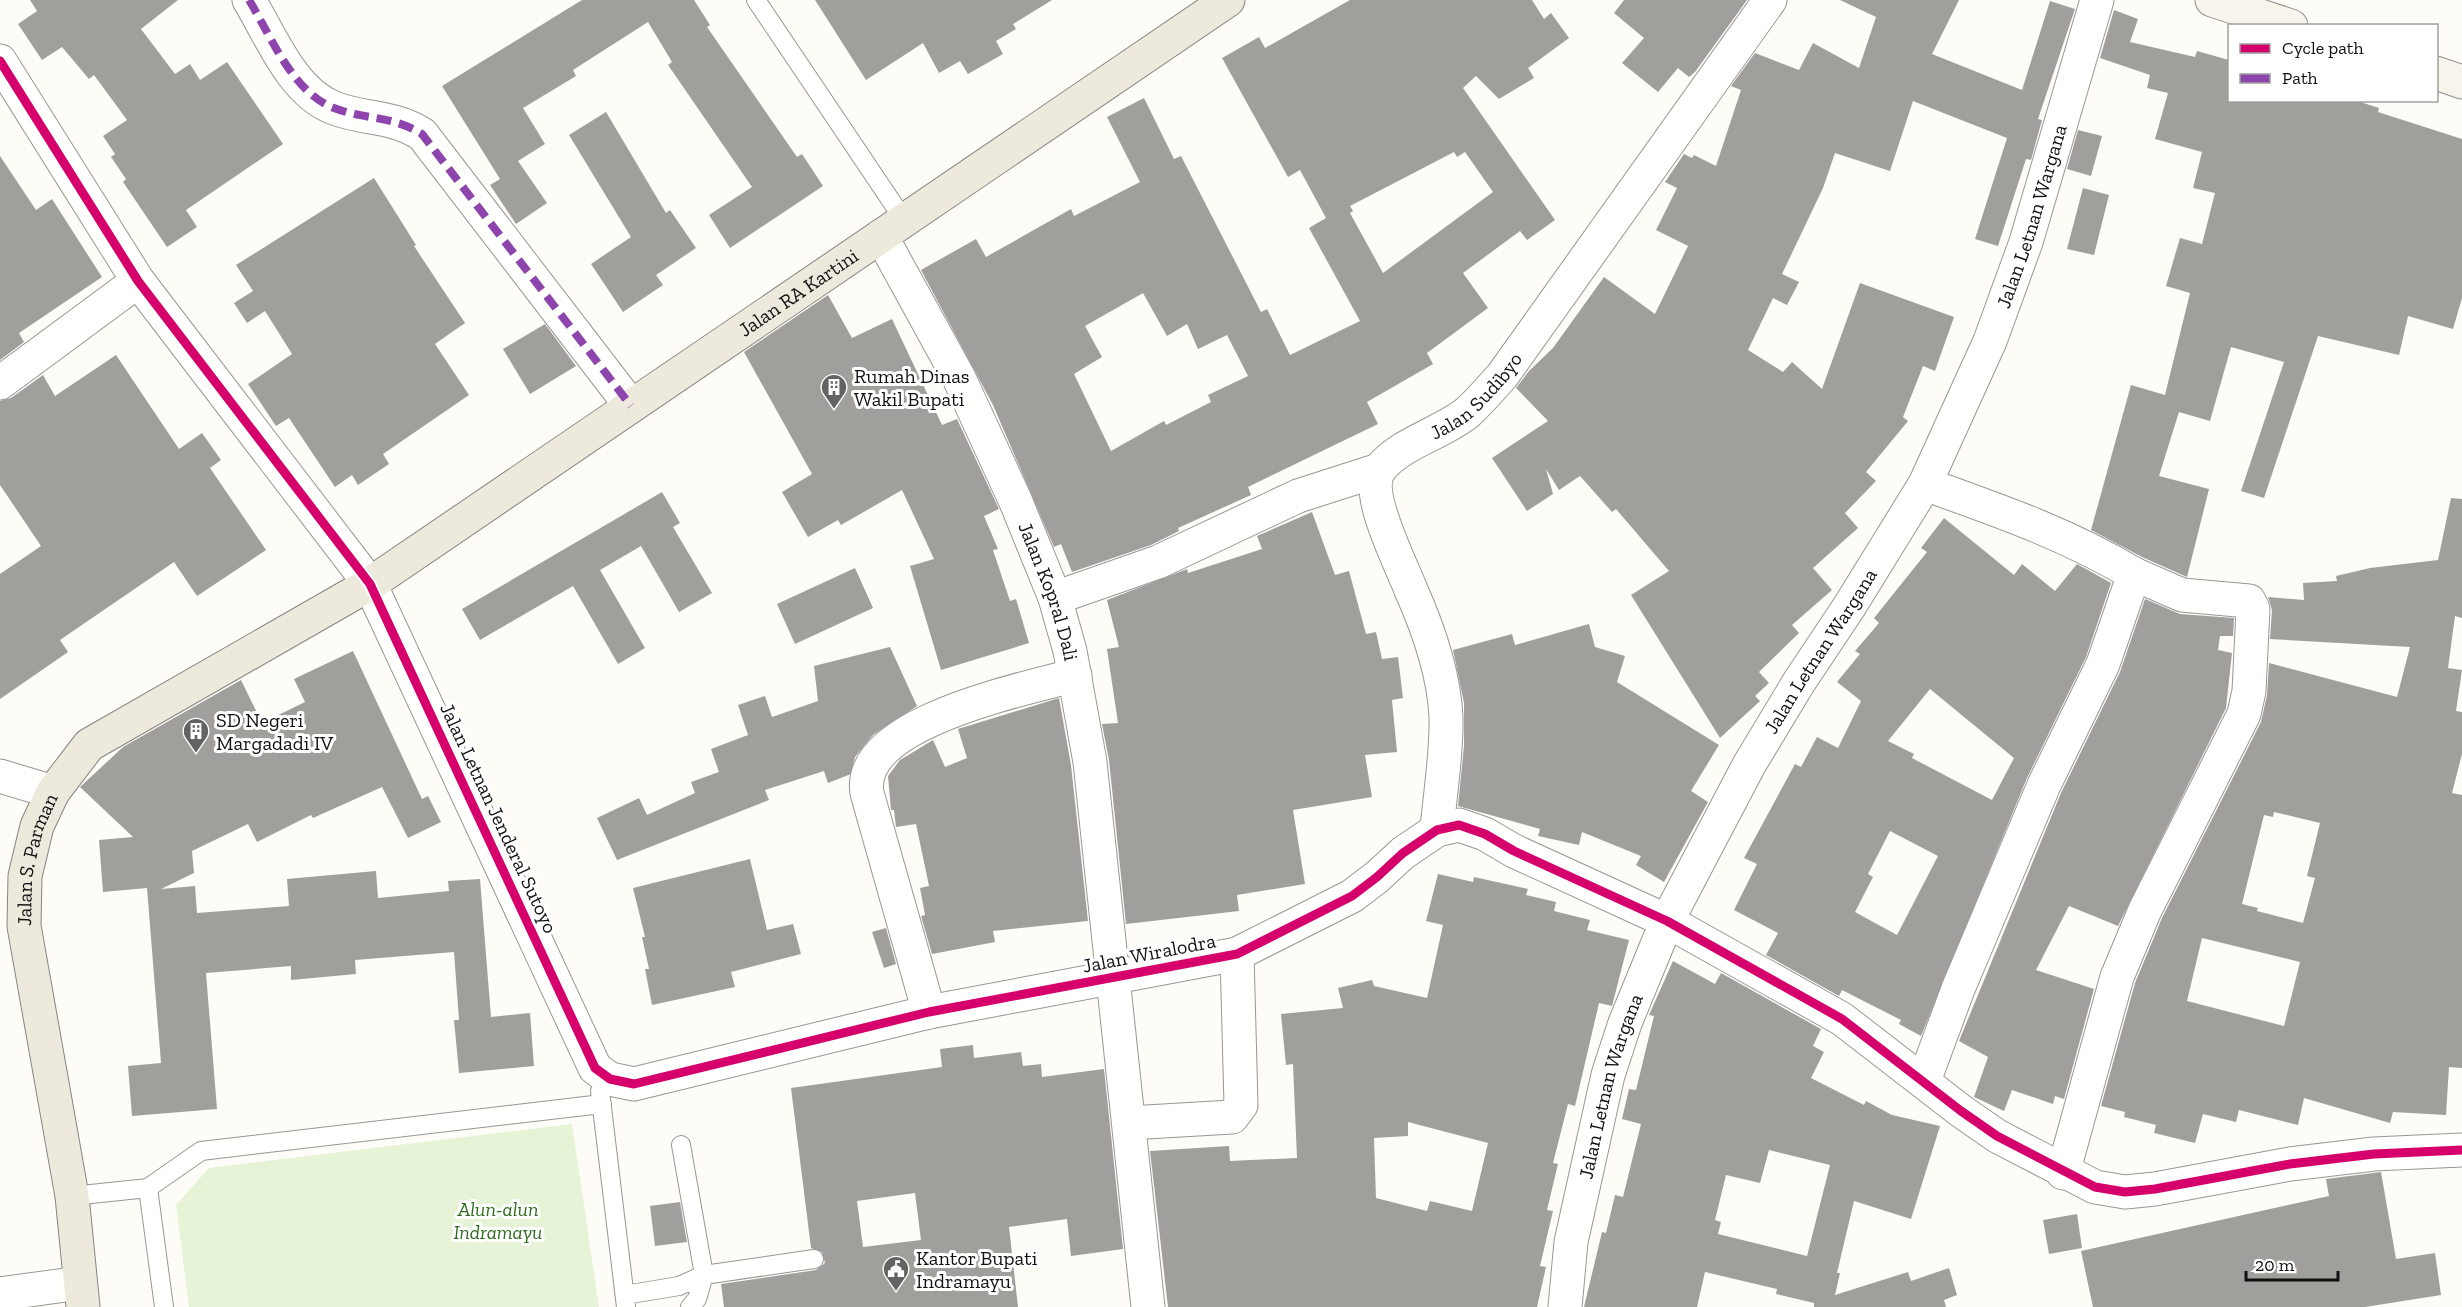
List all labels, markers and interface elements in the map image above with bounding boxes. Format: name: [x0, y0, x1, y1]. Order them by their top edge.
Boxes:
legend: [2228, 24, 2438, 102]
text: Cycle path: [2282, 37, 2364, 59]
text: Path: [2282, 67, 2318, 89]
street label: Jalan Letnan Wargana: [1991, 121, 2072, 311]
street label: Jalan RA Kartini: [734, 243, 863, 342]
street label: Jalan Sudibyo: [1426, 348, 1527, 445]
place label: Rumah Dinas Wakil Bupati: [854, 364, 970, 411]
building icon: Rumah Dinas Wakil Bupati: [819, 372, 849, 410]
street label: Jalan Kopral Dali: [1013, 519, 1084, 663]
street label: Jalan Letnan Wargana: [1759, 564, 1882, 738]
street label: Jalan Letnan Jenderal Sutoyo: [435, 699, 563, 937]
place label: SD Negeri Margadadi IV: [216, 708, 333, 755]
building icon: SD Negeri Margadadi IV: [181, 716, 211, 754]
street label: Jalan S. Parman: [12, 789, 63, 926]
street label: Jalan Wiralodra: [1080, 928, 1218, 978]
street label: Jalan Letnan Wargana: [1573, 990, 1648, 1181]
park label: Alun-alun Indramayu: [454, 1197, 542, 1244]
scale bar: [2246, 1244, 2338, 1282]
place label: Kantor Bupati Indramayu: [916, 1246, 1038, 1293]
public building icon: Kantor Bupati Indramayu: [881, 1254, 911, 1292]
text: 20 m: [2255, 1254, 2295, 1276]

